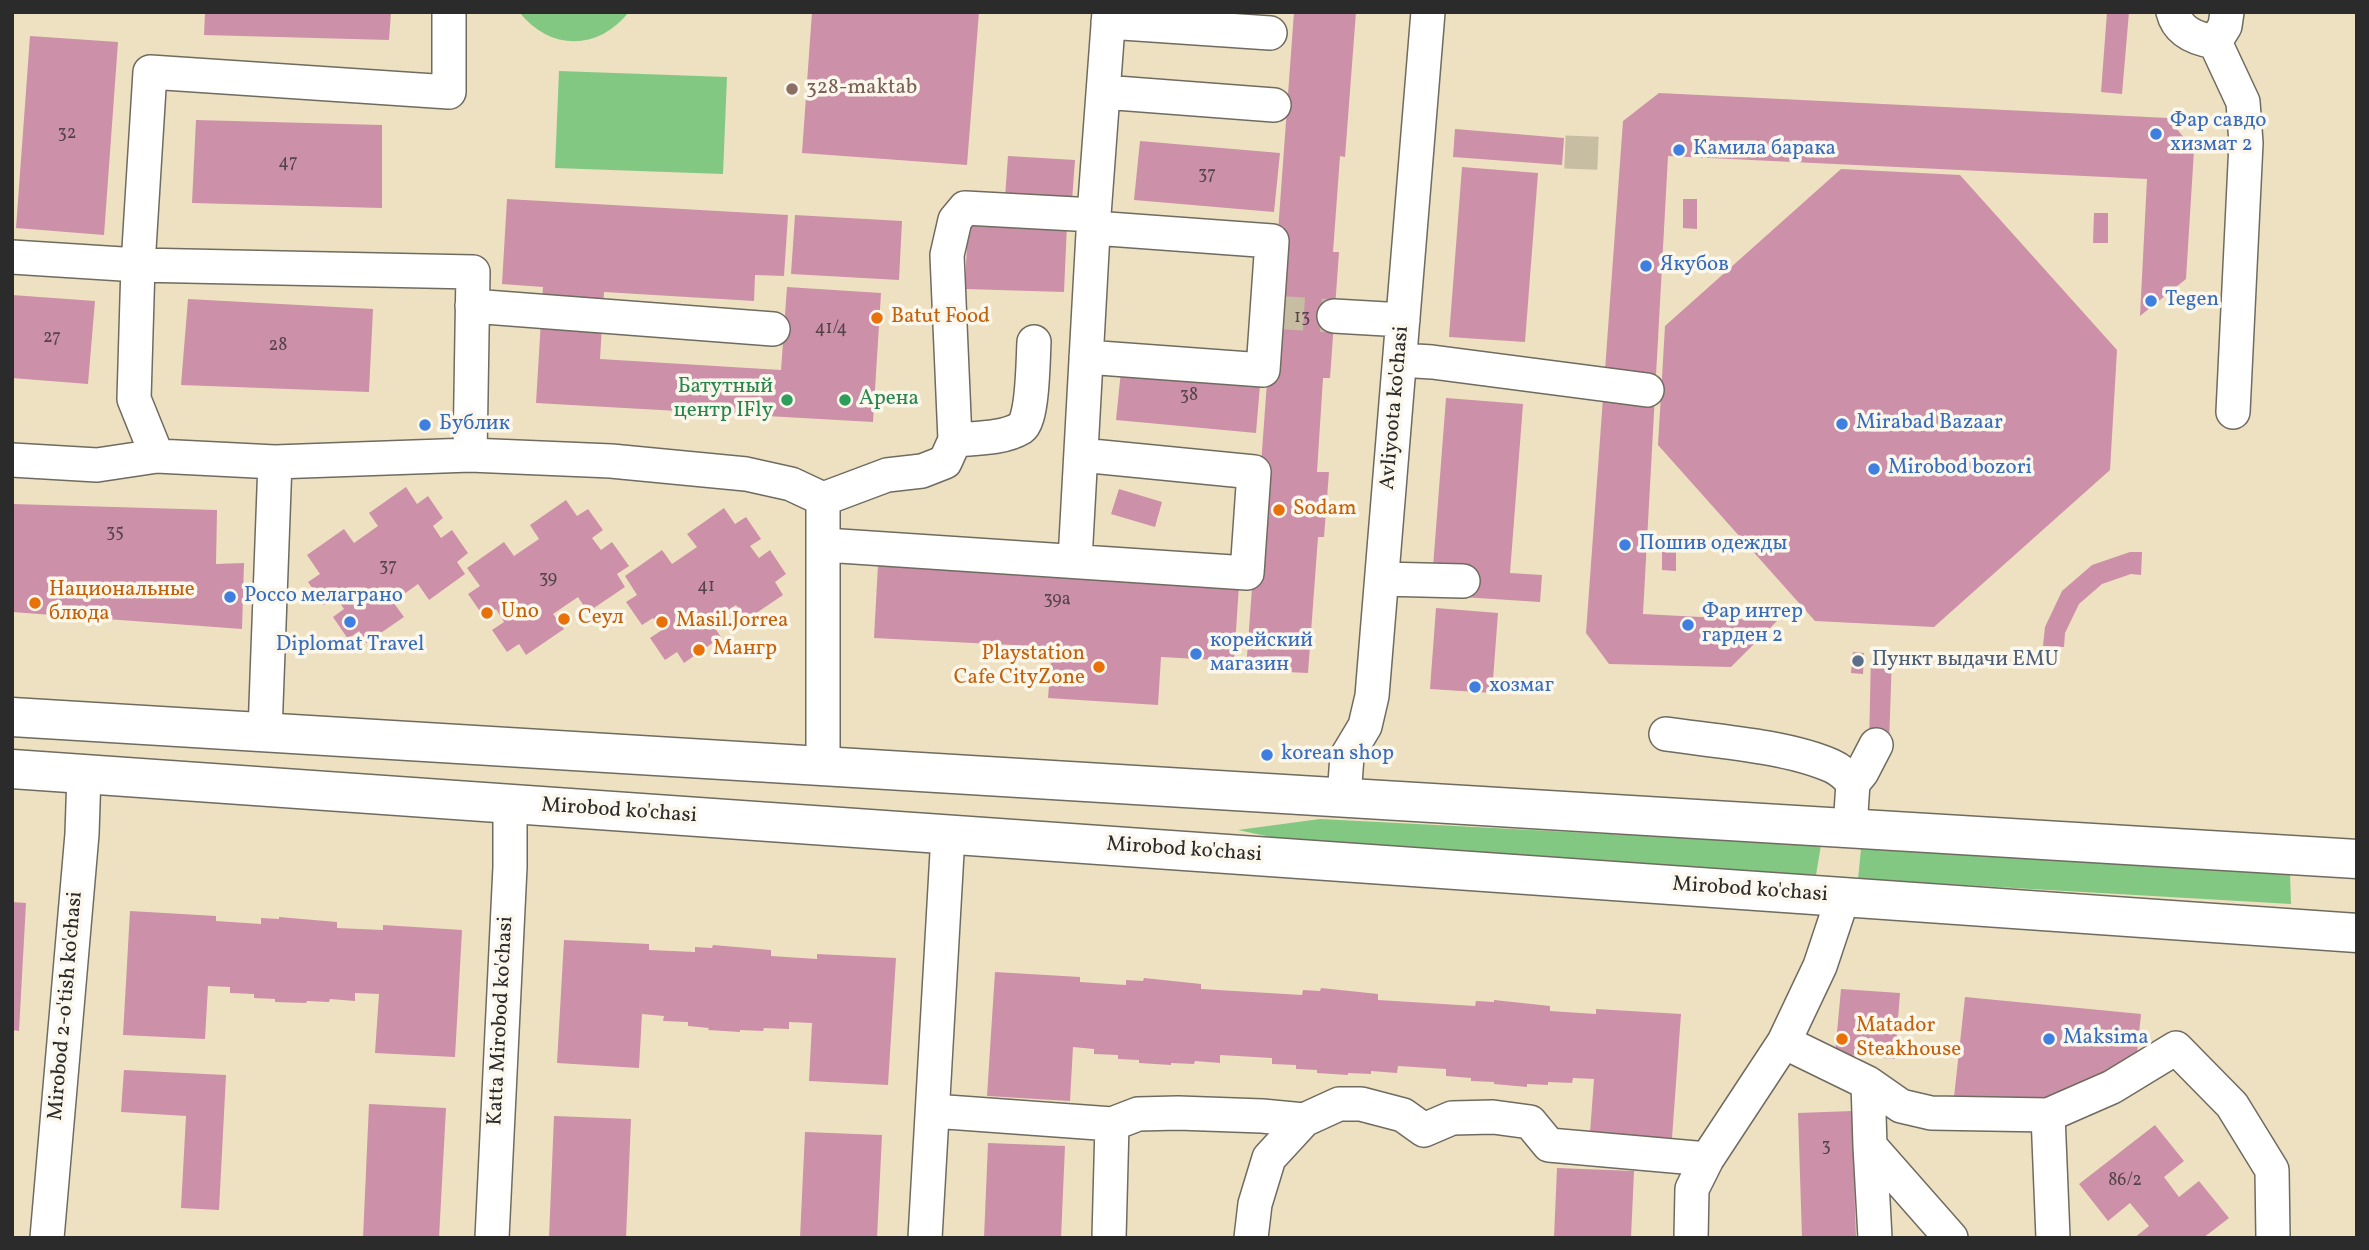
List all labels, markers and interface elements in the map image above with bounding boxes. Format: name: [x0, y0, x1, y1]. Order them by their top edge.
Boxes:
place label: 328-maktab: [806, 76, 917, 102]
marker: 328-maktab: [784, 81, 800, 97]
place label: Фар савдо хизмат 2: [2170, 109, 2267, 159]
house number: 32: [58, 124, 76, 146]
marker: Фар савдо хизмат 2: [2148, 126, 2164, 142]
place label: Камила барака: [1693, 137, 1836, 163]
marker: Камила барака: [1671, 142, 1687, 158]
house number: 47: [278, 153, 298, 175]
house number: 37: [1198, 165, 1216, 187]
place label: Якубов: [1660, 253, 1729, 279]
marker: Якубов: [1638, 258, 1654, 274]
place label: Tegen: [2165, 288, 2219, 314]
marker: Tegen: [2143, 293, 2159, 309]
place label: Batut Food: [891, 305, 990, 331]
house number: 13: [1294, 308, 1310, 330]
marker: Batut Food: [869, 310, 885, 326]
house number: 41/4: [815, 319, 847, 341]
street label: Avliyoota ko'chasi: [1376, 325, 1416, 491]
house number: 27: [43, 328, 61, 350]
house number: 28: [269, 336, 287, 358]
place label: Батутный центр IFly: [674, 375, 773, 425]
house number: 38: [1180, 386, 1198, 408]
place label: Арена: [859, 387, 919, 413]
marker: Батутный центр IFly: [779, 392, 795, 408]
marker: Арена: [837, 392, 853, 408]
place label: Mirabad Bazaar: [1856, 411, 2003, 437]
place label: Бублик: [439, 412, 510, 438]
marker: Mirabad Bazaar: [1834, 416, 1850, 432]
marker: Бублик: [417, 417, 433, 433]
place label: Mirobod bozori: [1888, 456, 2032, 482]
marker: Mirobod bozori: [1866, 461, 1882, 477]
place label: Sodam: [1293, 497, 1357, 523]
marker: Sodam: [1271, 502, 1287, 518]
house number: 35: [106, 523, 124, 545]
place label: Пошив одежды: [1639, 532, 1787, 558]
marker: Пошив одежды: [1617, 537, 1633, 553]
house number: 37: [379, 557, 397, 579]
house number: 39: [539, 569, 557, 591]
house number: 41: [697, 577, 715, 599]
place label: Национальные блюда: [49, 578, 195, 628]
place label: Россо мелаграно: [244, 584, 403, 610]
marker: Россо мелаграно: [222, 589, 238, 605]
house number: 39а: [1043, 590, 1071, 612]
marker: Национальные блюда: [27, 595, 43, 611]
place label: Uno: [501, 600, 539, 626]
place label: Фар интер гарден 2: [1702, 600, 1803, 650]
marker: Uno: [479, 605, 495, 621]
place label: Сеул: [578, 606, 624, 632]
place label: Masil.Jorrea: [676, 609, 788, 635]
marker: Сеул: [556, 611, 572, 627]
marker: Diplomat Travel: [342, 614, 358, 630]
marker: Masil.Jorrea: [654, 614, 670, 630]
marker: Фар интер гарден 2: [1680, 617, 1696, 633]
place label: корейский магазин: [1210, 629, 1313, 679]
place label: Diplomat Travel: [276, 633, 424, 659]
place label: Мангр: [713, 637, 777, 663]
marker: Мангр: [691, 642, 707, 658]
place label: Playstation Cafe CityZone: [954, 642, 1085, 692]
marker: корейский магазин: [1188, 646, 1204, 662]
place label: Пункт выдачи EMU: [1872, 648, 2059, 674]
marker: Пункт выдачи EMU: [1850, 653, 1866, 669]
marker: Playstation Cafe CityZone: [1091, 659, 1107, 675]
place label: хозмаг: [1489, 674, 1554, 700]
marker: хозмаг: [1467, 679, 1483, 695]
place label: korean shop: [1281, 742, 1394, 768]
marker: korean shop: [1259, 747, 1275, 763]
street label: Mirobod ko'chasi: [540, 794, 698, 830]
street label: Mirobod ko'chasi: [1105, 833, 1263, 869]
street label: Mirobod ko'chasi: [1671, 873, 1829, 909]
street label: Mirobod 2-o'tish ko'chasi: [44, 890, 90, 1122]
street label: Katta Mirobod ko'chasi: [484, 916, 520, 1126]
place label: Matador Steakhouse: [1856, 1014, 1961, 1064]
place label: Maksima: [2063, 1026, 2149, 1052]
marker: Matador Steakhouse: [1834, 1031, 1850, 1047]
marker: Maksima: [2041, 1031, 2057, 1047]
house number: 3: [1821, 1137, 1831, 1159]
house number: 86/2: [2108, 1171, 2142, 1193]

